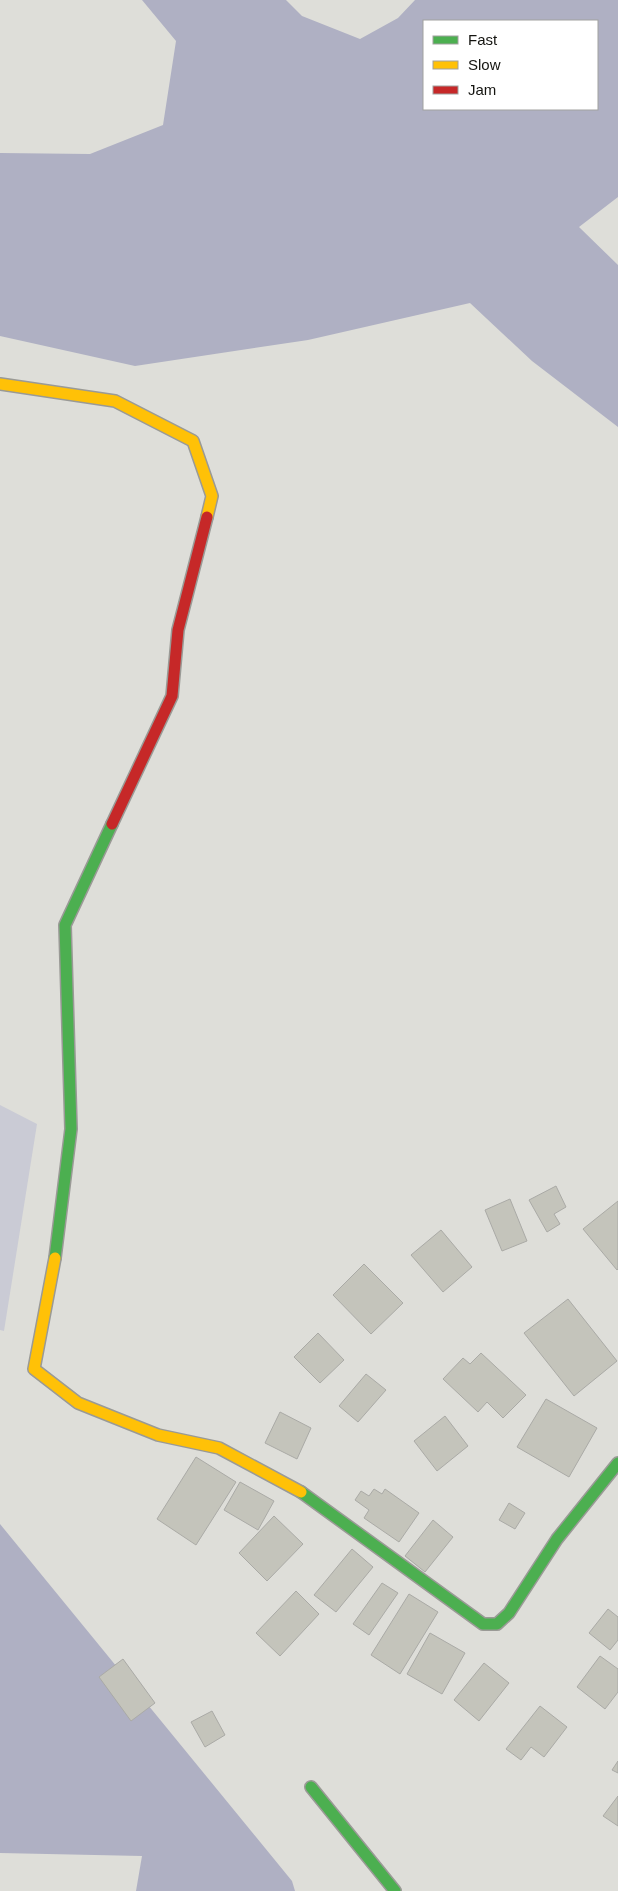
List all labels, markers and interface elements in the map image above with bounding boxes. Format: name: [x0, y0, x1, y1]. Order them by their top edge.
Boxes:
legend: [423, 20, 598, 110]
text: Fast: [468, 31, 498, 48]
text: Slow: [468, 56, 501, 73]
text: Jam: [468, 81, 496, 98]

